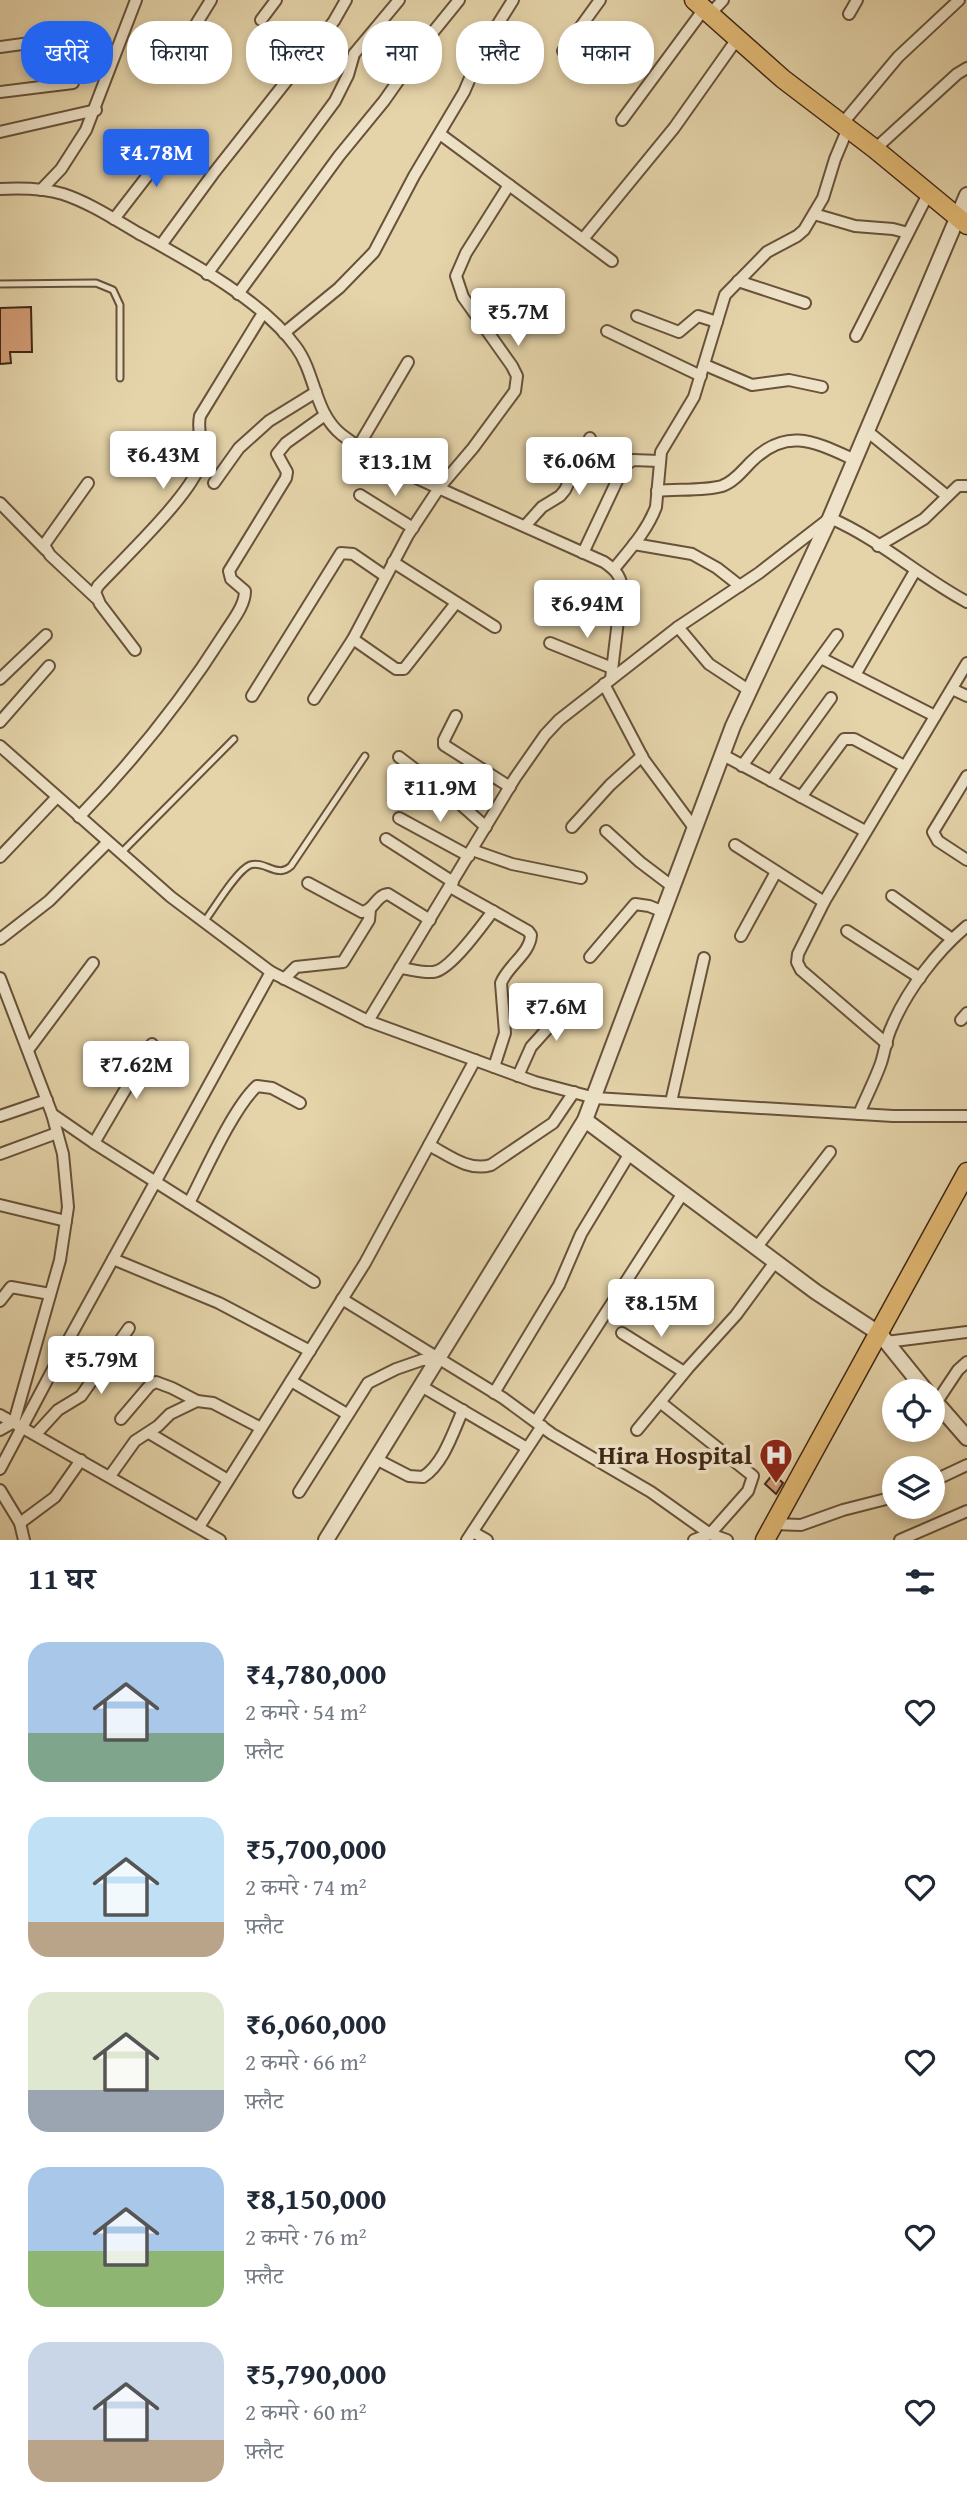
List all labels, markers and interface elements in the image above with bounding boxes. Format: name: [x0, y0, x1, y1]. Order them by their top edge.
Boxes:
chip: खरीदें: [21, 21, 113, 84]
chip: किराया: [127, 21, 232, 84]
chip: फ़िल्टर: [246, 21, 348, 84]
chip: नया: [362, 21, 442, 84]
chip: फ़्लैट: [456, 21, 544, 84]
chip: मकान: [558, 21, 654, 84]
pin: ₹4.78M: [99, 130, 213, 189]
text: ₹4.78M: [119, 135, 193, 168]
pin: ₹5.7M: [469, 288, 567, 348]
text: ₹5.7M: [487, 294, 549, 327]
pin: ₹6.43M: [106, 432, 220, 491]
text: ₹6.43M: [126, 437, 200, 470]
pin: ₹13.1M: [338, 438, 452, 498]
pin: ₹6.06M: [522, 438, 636, 497]
text: ₹6.06M: [542, 443, 616, 476]
text: ₹13.1M: [358, 444, 432, 477]
pin: ₹6.94M: [530, 580, 644, 640]
text: ₹6.94M: [550, 586, 624, 619]
pin: ₹11.9M: [383, 764, 497, 824]
text: ₹11.9M: [403, 770, 477, 803]
pin: ₹7.6M: [507, 984, 605, 1043]
text: ₹7.6M: [525, 989, 587, 1022]
pin: ₹7.62M: [79, 1042, 193, 1101]
text: ₹7.62M: [99, 1047, 173, 1080]
pin: ₹8.15M: [604, 1280, 718, 1339]
text: ₹8.15M: [624, 1285, 698, 1318]
pin: ₹5.79M: [44, 1336, 158, 1396]
text: ₹5.79M: [64, 1342, 138, 1375]
map controls: [882, 1379, 945, 1519]
button: locate: [882, 1379, 945, 1442]
place label: Hira Hospital: [598, 1435, 752, 1474]
hospital icon: Hira Hospital: [757, 1436, 795, 1485]
button: layers: [882, 1456, 945, 1519]
text: 11 घर: [28, 1556, 95, 1600]
icon: filters: [901, 1563, 939, 1601]
text: ₹4,780,000: [245, 1651, 386, 1695]
icon: home: [84, 1670, 168, 1754]
icon: heart: [901, 1693, 939, 1731]
text: 2 कमरे · 54 m²: [245, 1695, 367, 1728]
text: फ़्लैट: [245, 1734, 283, 1767]
text: ₹5,700,000: [245, 1826, 386, 1870]
icon: home: [84, 1845, 168, 1929]
icon: heart: [901, 1868, 939, 1906]
text: 2 कमरे · 74 m²: [245, 1870, 367, 1903]
text: फ़्लैट: [245, 1909, 283, 1942]
text: ₹6,060,000: [245, 2001, 386, 2045]
icon: home: [84, 2020, 168, 2104]
icon: heart: [901, 2043, 939, 2081]
text: 2 कमरे · 66 m²: [245, 2045, 367, 2078]
text: फ़्लैट: [245, 2084, 283, 2117]
text: ₹8,150,000: [245, 2176, 386, 2220]
icon: home: [84, 2195, 168, 2279]
icon: heart: [901, 2218, 939, 2256]
text: 2 कमरे · 76 m²: [245, 2220, 367, 2253]
text: फ़्लैट: [245, 2259, 283, 2292]
text: ₹5,790,000: [245, 2351, 386, 2395]
icon: home: [84, 2370, 168, 2454]
icon: heart: [901, 2393, 939, 2431]
text: 2 कमरे · 60 m²: [245, 2395, 367, 2428]
text: फ़्लैट: [245, 2434, 283, 2467]

